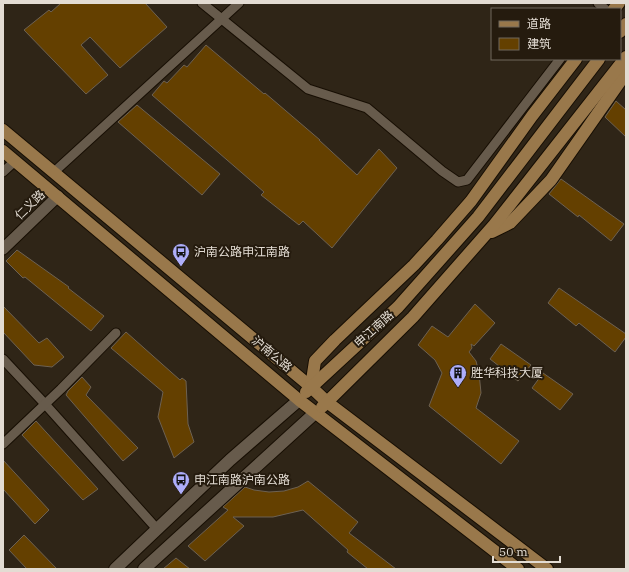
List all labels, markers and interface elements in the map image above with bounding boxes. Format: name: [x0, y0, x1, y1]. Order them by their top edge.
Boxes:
legend: [491, 8, 621, 60]
text: 道路: [527, 16, 551, 31]
text: 建筑: [527, 36, 551, 51]
street label: 仁义路: [11, 187, 48, 223]
bus stop icon: 沪南公路申江南路: [171, 242, 191, 267]
place label: 沪南公路申江南路: [194, 244, 290, 259]
street label: 申江南路: [351, 307, 397, 350]
street label: 沪南公路: [249, 332, 296, 375]
building icon: 胜华科技大厦: [448, 363, 468, 388]
place label: 胜华科技大厦: [471, 365, 543, 380]
bus stop icon: 申江南路沪南公路: [171, 470, 191, 495]
place label: 申江南路沪南公路: [194, 472, 290, 487]
scale bar: [493, 538, 560, 564]
text: 50 m: [499, 544, 528, 559]

